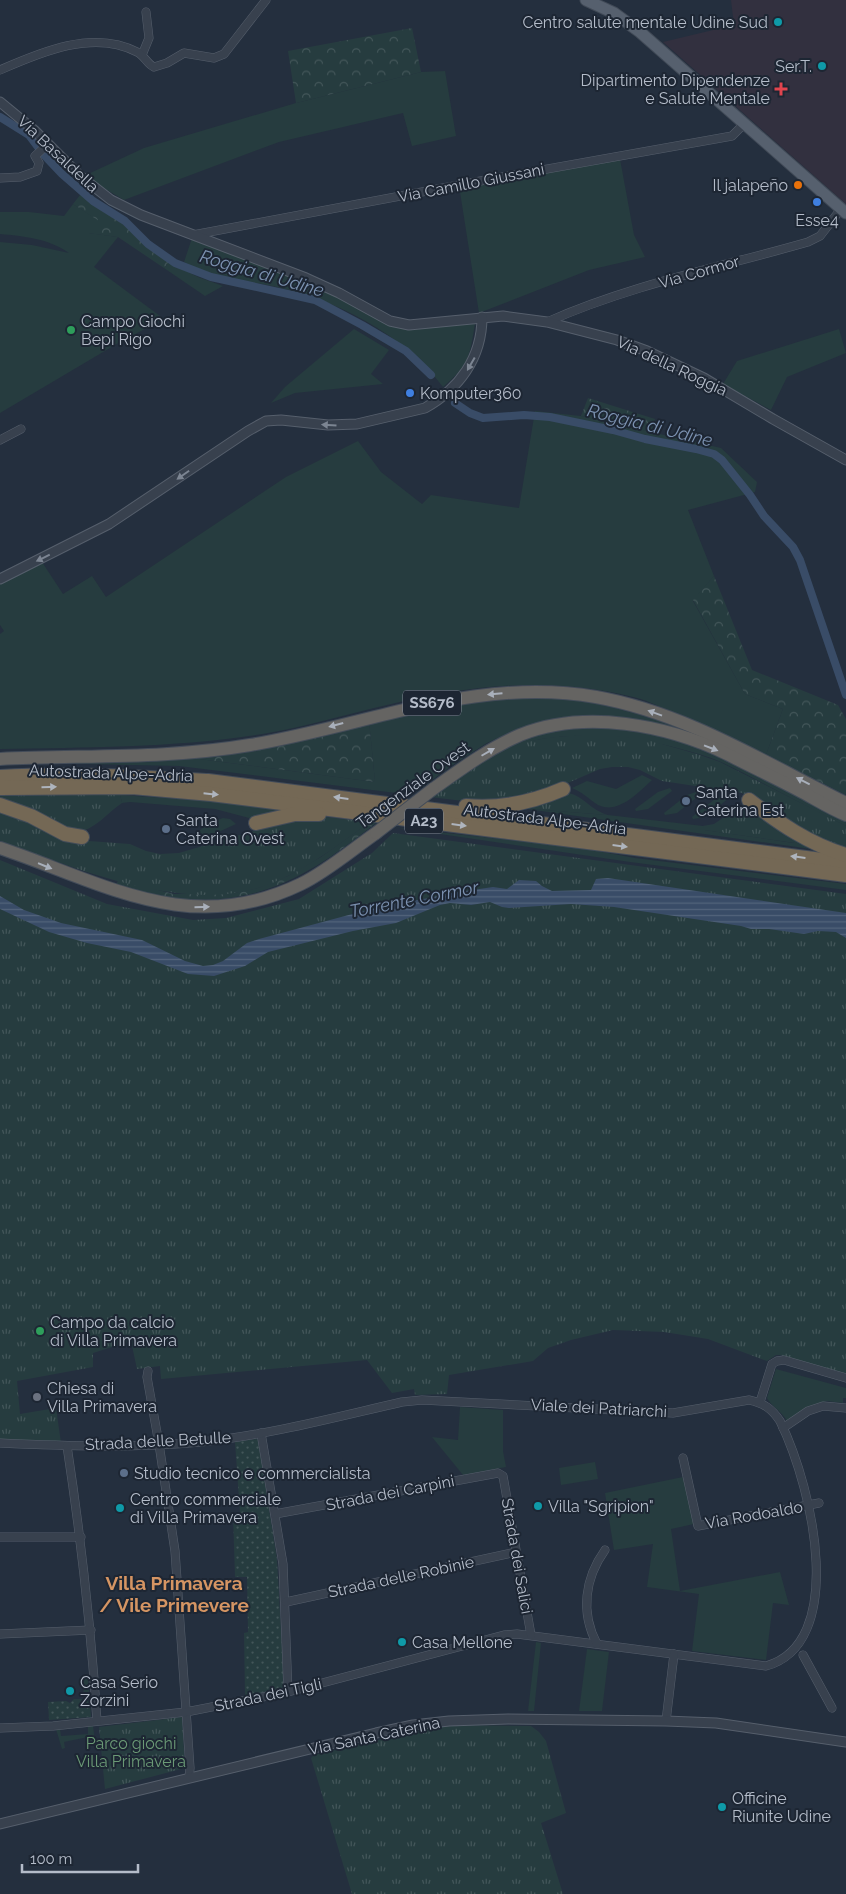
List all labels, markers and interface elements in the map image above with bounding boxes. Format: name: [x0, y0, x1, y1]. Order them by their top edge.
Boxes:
place label: Centro salute mentale Udine Sud: [522, 13, 768, 32]
marker: Centro salute mentale Udine Sud: [772, 16, 784, 28]
place label: Ser.T.: [775, 57, 812, 76]
marker: Ser.T.: [816, 60, 828, 72]
place label: Dipartimento Dipendenze e Salute Mentale: [581, 71, 770, 108]
marker: Dipartimento Dipendenze e Salute Mentale: [774, 82, 788, 96]
street label: Via Basaldella: [13, 112, 103, 196]
street label: Via Camillo Giussani: [396, 159, 546, 207]
place label: Il jalapeño: [713, 176, 788, 195]
marker: Il jalapeño: [792, 179, 804, 191]
marker: Esse4: [811, 196, 823, 208]
place label: Esse4: [795, 211, 839, 230]
water label: Roggia di Udine: [198, 245, 327, 301]
street label: Via Cormor: [656, 251, 742, 293]
place label: Campo Giochi Bepi Rigo: [81, 312, 185, 349]
marker: Campo Giochi Bepi Rigo: [65, 324, 77, 336]
street label: Via della Roggia: [614, 332, 730, 400]
one-way arrow: [467, 357, 475, 372]
place label: Komputer360: [420, 384, 522, 403]
marker: Komputer360: [404, 387, 416, 399]
water label: Roggia di Udine: [585, 399, 715, 451]
one-way arrow: [321, 420, 337, 428]
one-way arrow: [176, 470, 189, 480]
one-way arrow: [36, 554, 50, 562]
road number: SS676: [403, 690, 461, 716]
one-way arrow: [487, 690, 503, 698]
one-way arrow: [648, 709, 663, 716]
one-way arrow: [329, 722, 344, 730]
street label: Tangenziale Ovest: [353, 737, 474, 832]
one-way arrow: [704, 744, 719, 752]
one-way arrow: [481, 747, 494, 756]
street label: Autostrada Alpe-Adria: [29, 761, 193, 785]
one-way arrow: [795, 777, 810, 785]
one-way arrow: [41, 783, 57, 791]
place label: Santa Caterina Est: [696, 783, 785, 820]
one-way arrow: [203, 790, 219, 798]
one-way arrow: [333, 794, 349, 802]
marker: Santa Caterina Est: [680, 795, 692, 807]
street label: Autostrada Alpe-Adria: [462, 800, 628, 838]
road number: A23: [405, 808, 443, 834]
place label: Santa Caterina Ovest: [176, 811, 285, 848]
one-way arrow: [451, 821, 467, 829]
marker: Santa Caterina Ovest: [160, 823, 172, 835]
one-way arrow: [612, 842, 628, 850]
one-way arrow: [789, 853, 805, 861]
one-way arrow: [38, 863, 53, 870]
water label: Torrente Cormor: [348, 876, 481, 922]
one-way arrow: [194, 902, 210, 910]
place label: Campo da calcio di Villa Primavera: [50, 1313, 177, 1350]
marker: Campo da calcio di Villa Primavera: [34, 1325, 46, 1337]
place label: Chiesa di Villa Primavera: [47, 1379, 157, 1416]
marker: Chiesa di Villa Primavera: [31, 1391, 43, 1403]
street label: Viale dei Patriarchi: [530, 1395, 668, 1421]
street label: Strada delle Betulle: [84, 1428, 232, 1454]
place label: Studio tecnico e commercialista: [134, 1464, 371, 1483]
marker: Studio tecnico e commercialista: [118, 1467, 130, 1479]
street label: Strada dei Carpini: [324, 1471, 456, 1515]
place label: Centro commerciale di Villa Primavera: [130, 1490, 281, 1527]
street label: Strada dei Salici: [497, 1497, 537, 1615]
place label: Villa "Sgripion": [548, 1497, 654, 1516]
street label: Via Rodoaldo: [704, 1497, 804, 1533]
marker: Villa "Sgripion": [532, 1500, 544, 1512]
marker: Centro commerciale di Villa Primavera: [114, 1502, 126, 1514]
street label: Strada delle Robinie: [326, 1552, 476, 1602]
district label: Villa Primavera / Vile Primevere: [99, 1572, 249, 1616]
place label: Casa Mellone: [412, 1633, 512, 1652]
marker: Casa Mellone: [396, 1636, 408, 1648]
place label: Casa Serio Zorzini: [80, 1673, 158, 1710]
street label: Strada dei Tigli: [213, 1674, 323, 1716]
marker: Casa Serio Zorzini: [64, 1685, 76, 1697]
street label: Via Santa Caterina: [306, 1713, 442, 1759]
park label: Parco giochi Villa Primavera: [76, 1734, 186, 1771]
place label: Officine Riunite Udine: [732, 1789, 831, 1826]
marker: Officine Riunite Udine: [716, 1801, 728, 1813]
scale bar: [22, 1842, 139, 1874]
text: 100 m: [30, 1850, 72, 1868]

